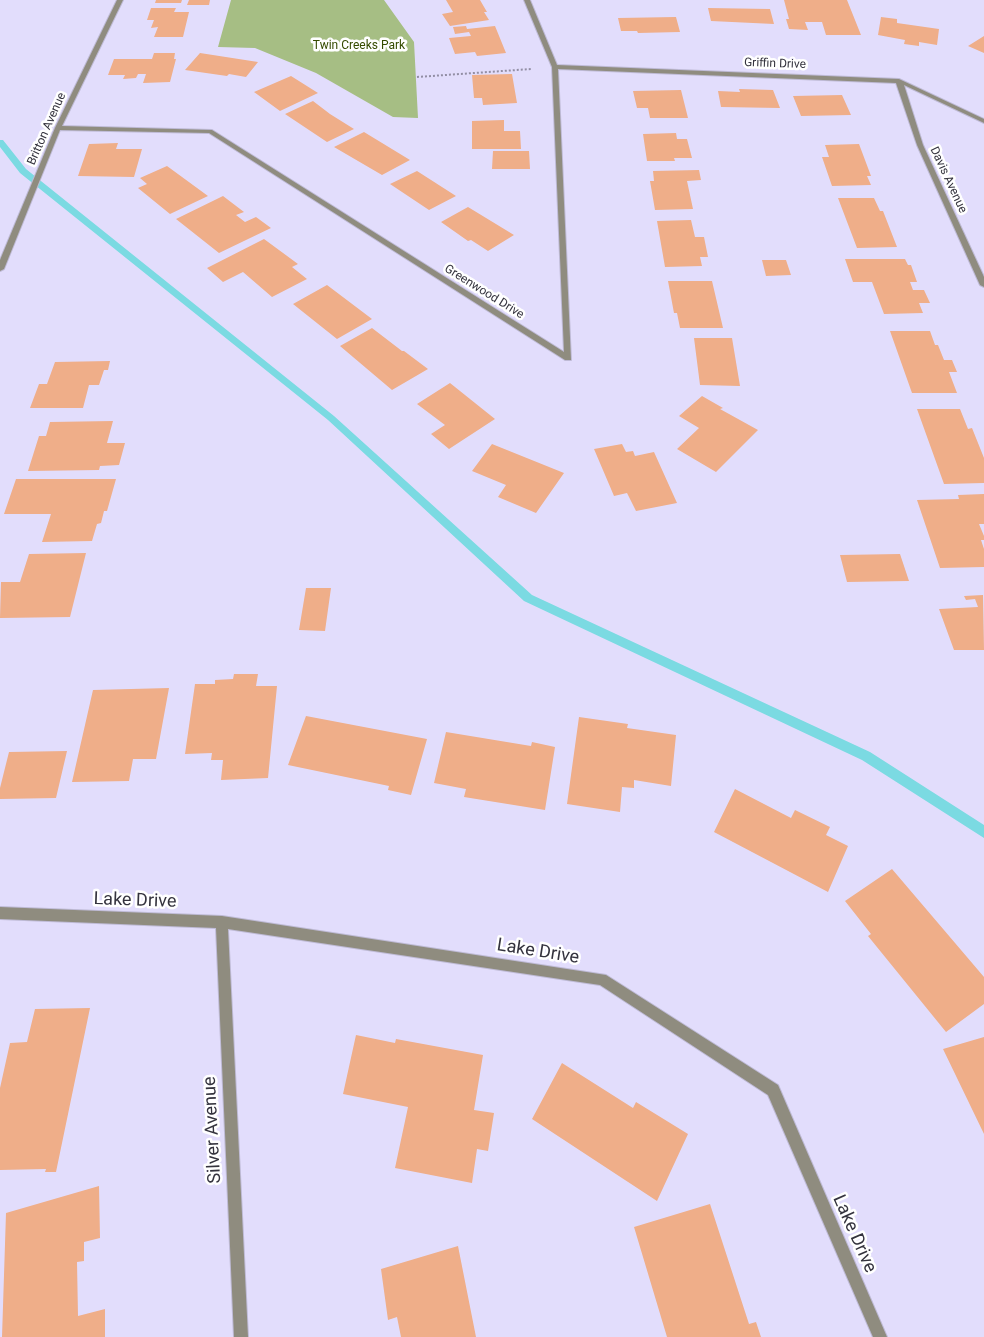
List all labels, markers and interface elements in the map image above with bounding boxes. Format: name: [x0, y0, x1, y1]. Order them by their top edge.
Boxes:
park label: Twin Creeks Park: [313, 39, 405, 53]
street label: Griffin Drive: [744, 56, 806, 72]
street label: Britton Avenue: [25, 90, 69, 168]
street label: Davis Avenue: [926, 145, 970, 215]
street label: Greenwood Drive: [442, 262, 526, 322]
street label: Lake Drive: [93, 889, 177, 913]
street label: Lake Drive: [495, 935, 581, 969]
street label: Silver Avenue: [199, 1076, 227, 1184]
street label: Lake Drive: [827, 1192, 881, 1276]

